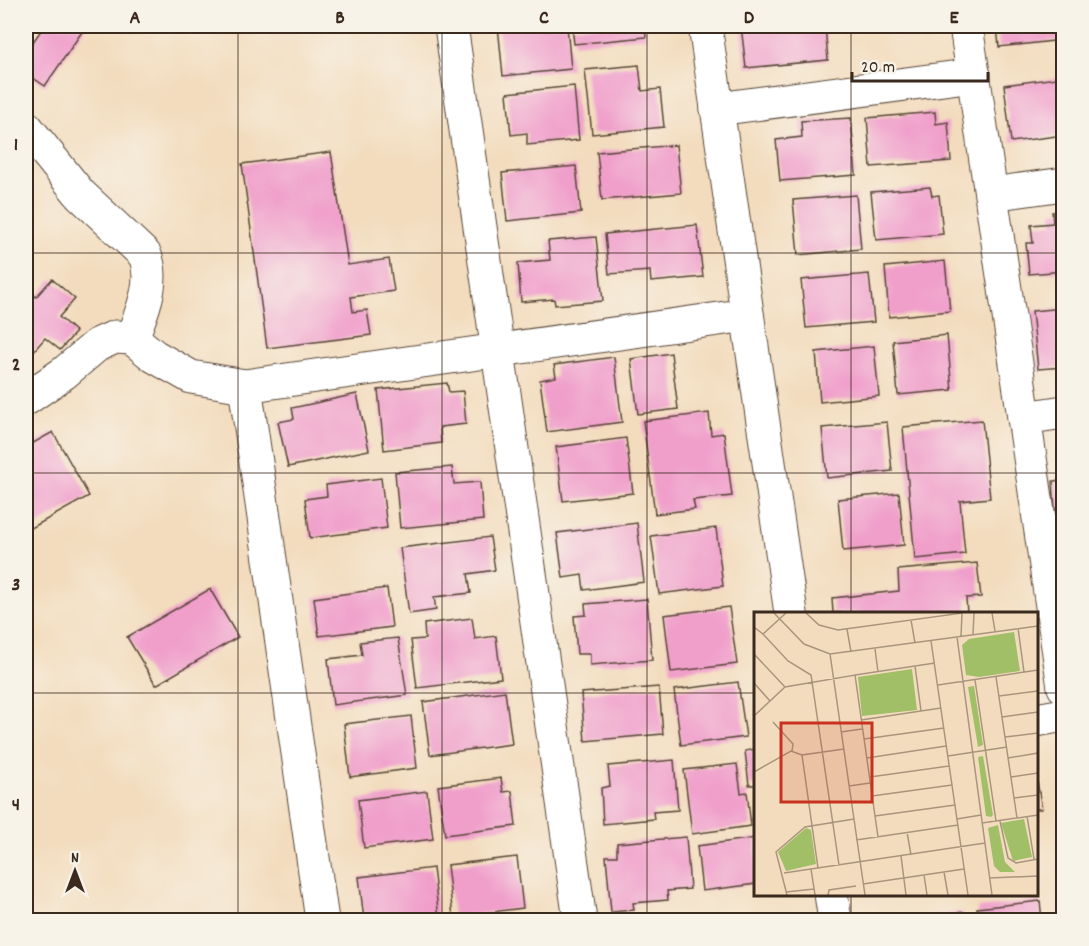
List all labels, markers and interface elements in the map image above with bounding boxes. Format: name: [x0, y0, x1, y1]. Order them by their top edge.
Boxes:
text: A: [130, 5, 141, 33]
text: B: [335, 5, 345, 33]
text: C: [539, 5, 549, 33]
text: D: [744, 5, 755, 33]
text: E: [949, 5, 959, 33]
scale bar: [852, 45, 988, 83]
text: 20 m: [861, 56, 895, 81]
text: 1: [14, 132, 18, 160]
text: 2: [12, 352, 20, 380]
text: 3: [12, 572, 20, 600]
inset map: [754, 612, 1038, 895]
text: 4: [12, 792, 20, 820]
north arrow: [45, 841, 105, 901]
text: N: [71, 847, 79, 870]

